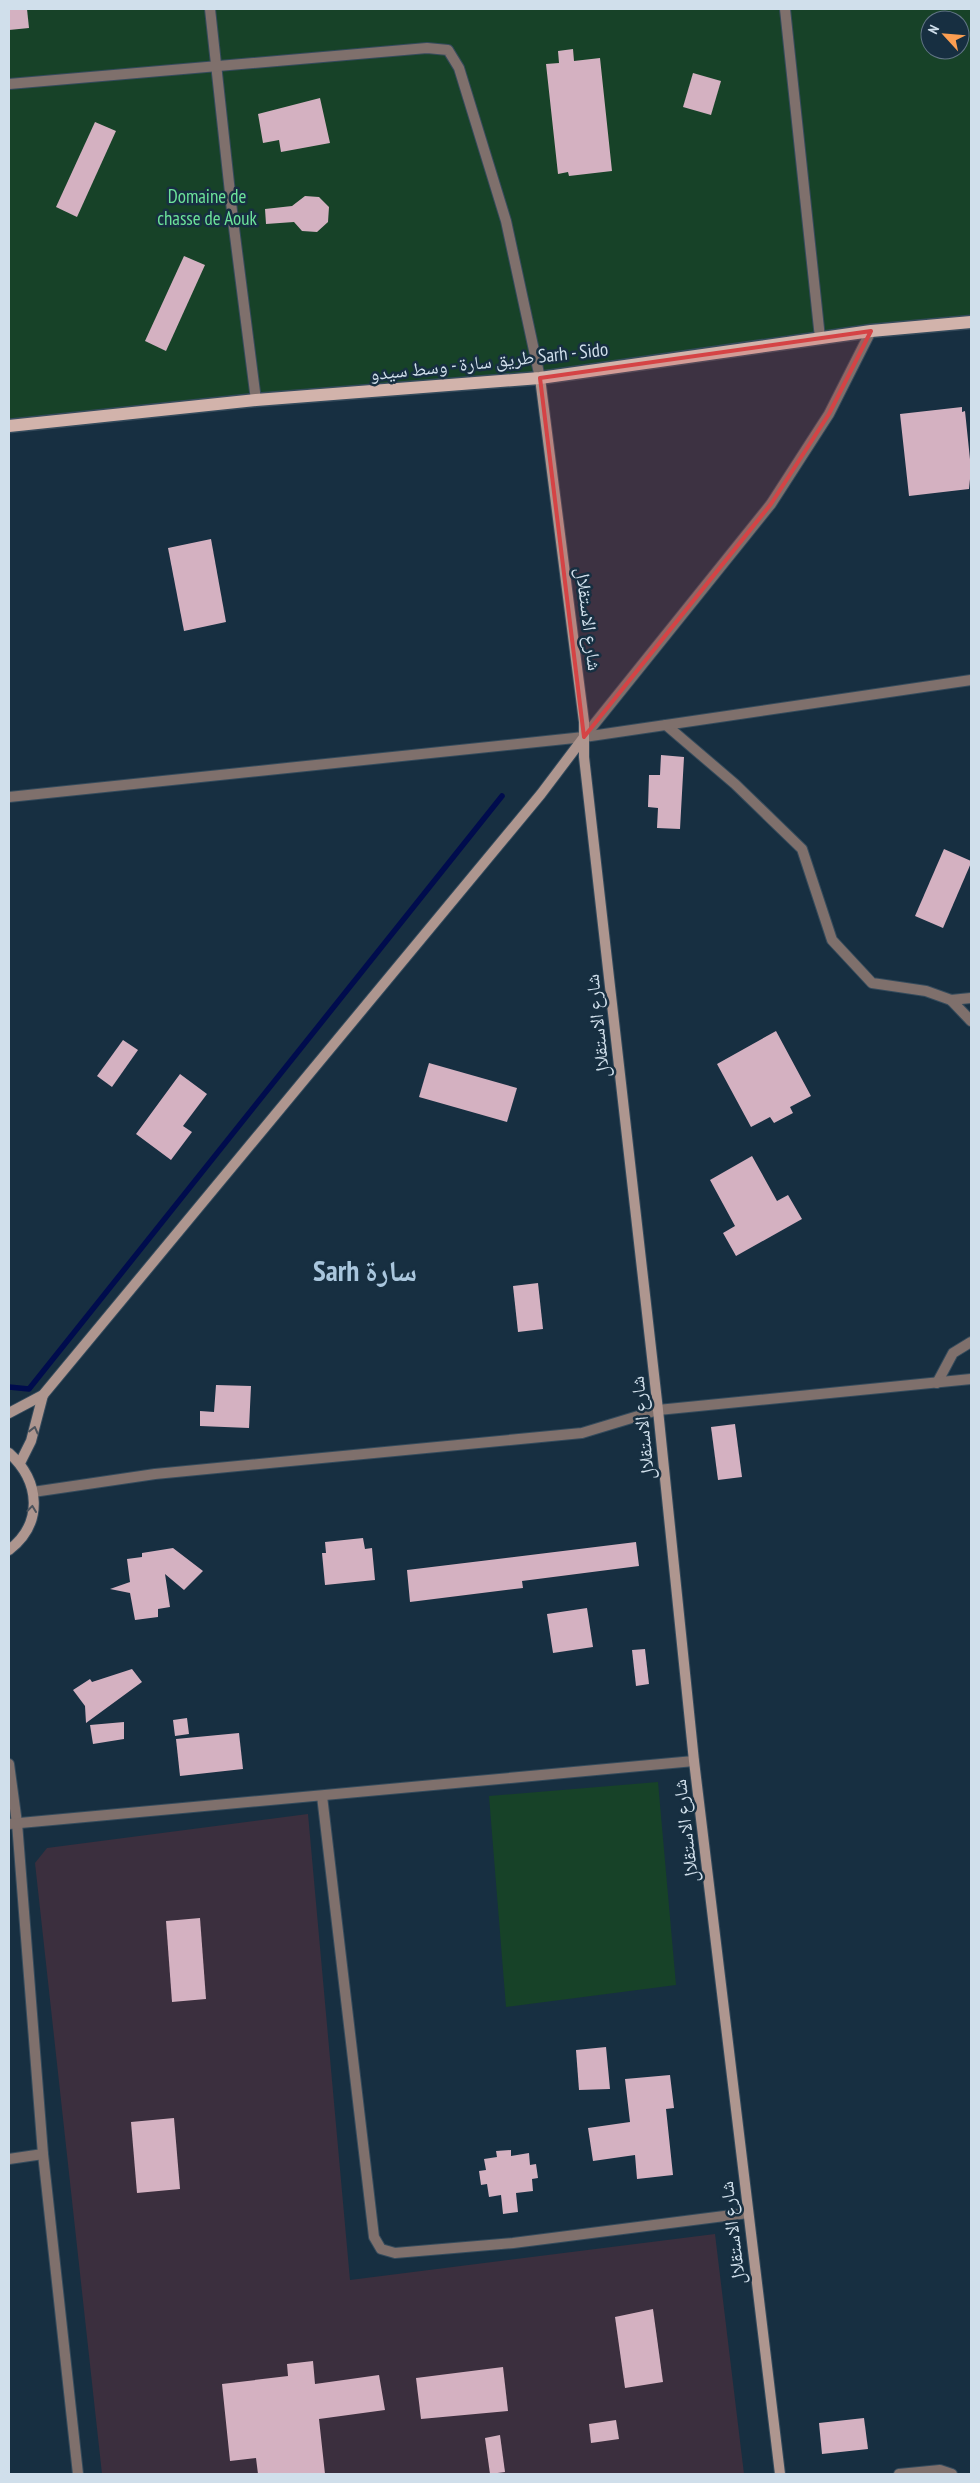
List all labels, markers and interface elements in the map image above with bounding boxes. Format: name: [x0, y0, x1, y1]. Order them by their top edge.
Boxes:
north arrow: [920, 10, 970, 60]
text: N: [924, 22, 943, 37]
park label: Domaine de chasse de Aouk: [157, 184, 257, 230]
street label: طريق سارة - وسط سيدو Sarh - Sido: [369, 337, 609, 385]
street label: شارع الاستقلال: [571, 566, 607, 672]
street label: شارع الاستقلال: [580, 973, 614, 1079]
district label: Sarh سارة: [313, 1251, 417, 1289]
street label: شارع الاستقلال: [625, 1375, 659, 1481]
one-way arrow: [28, 1426, 38, 1434]
one-way arrow: [27, 1505, 37, 1514]
street label: شارع الاستقلال: [667, 1778, 703, 1884]
street label: شارع الاستقلال: [714, 2180, 750, 2286]

